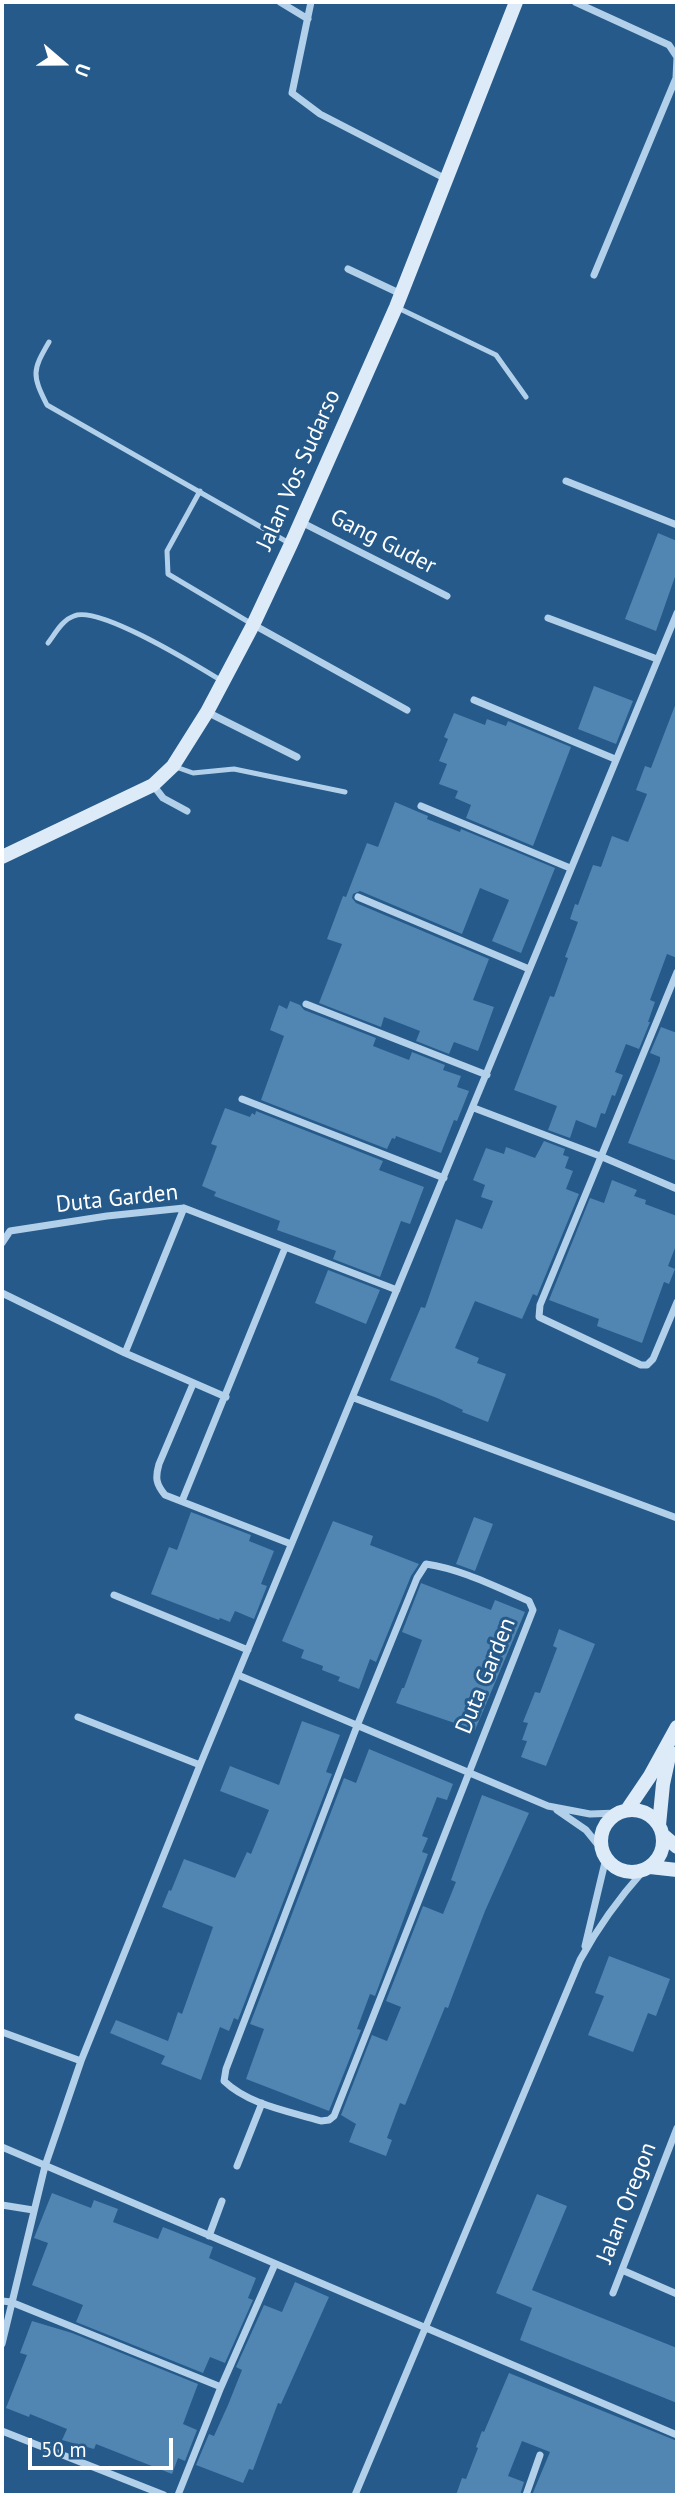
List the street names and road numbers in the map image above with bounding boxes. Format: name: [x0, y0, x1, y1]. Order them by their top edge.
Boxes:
street label: Jalan Vos Sudarso: [251, 385, 347, 555]
street label: Gang Guder: [326, 504, 440, 580]
street label: Duta Garden: [55, 1179, 179, 1219]
street label: Duta Garden: [450, 1614, 522, 1738]
street label: Jalan Oregon: [591, 2139, 663, 2267]

